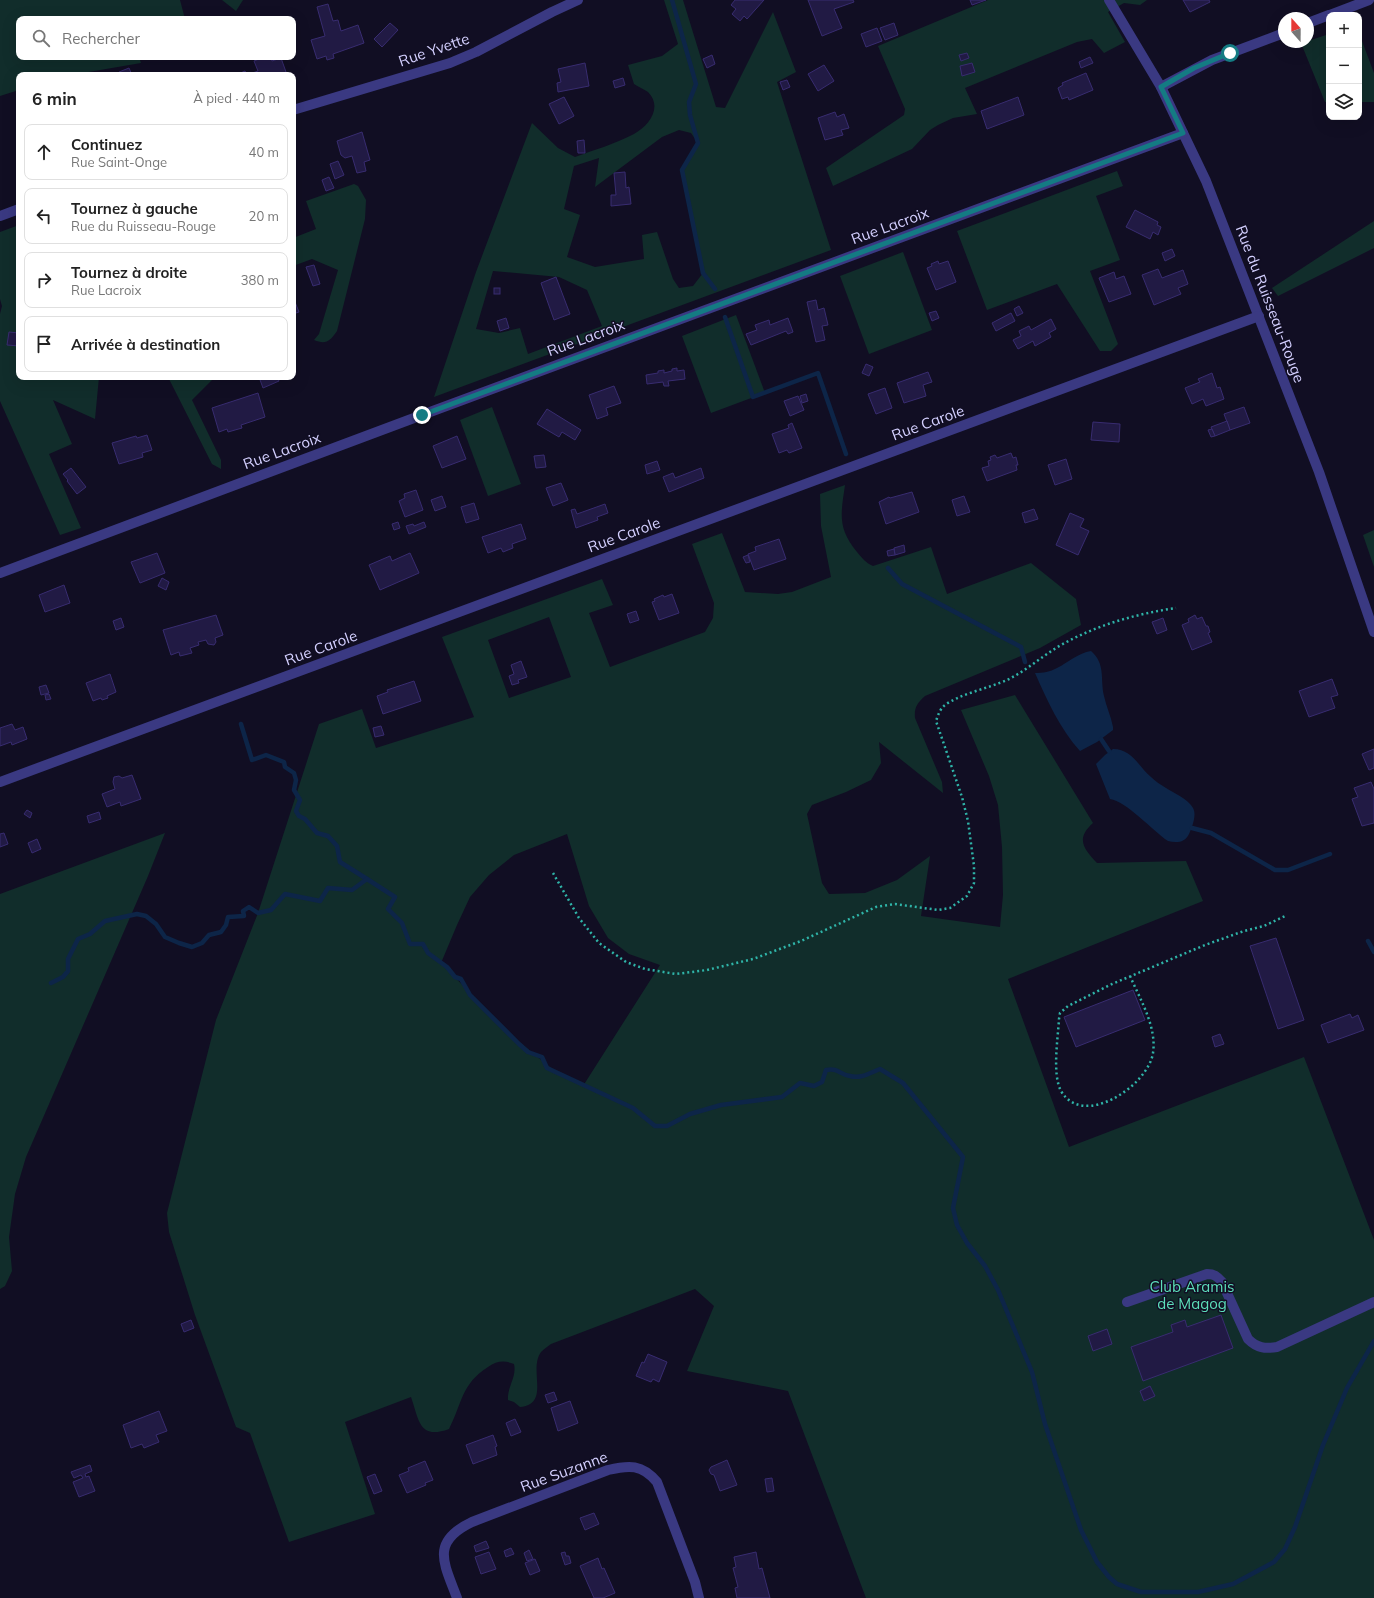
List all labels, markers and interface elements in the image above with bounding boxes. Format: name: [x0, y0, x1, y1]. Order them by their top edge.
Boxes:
north arrow: [1278, 12, 1314, 48]
map controls: [1326, 12, 1362, 120]
button: +: [1326, 12, 1362, 48]
search box: [16, 16, 296, 60]
icon: search: [30, 27, 52, 49]
text: Rechercher: [62, 29, 140, 48]
street label: Rue Yvette: [396, 29, 472, 70]
route start: [1221, 44, 1239, 62]
button: −: [1326, 48, 1362, 84]
button: layers: [1326, 84, 1362, 120]
text: 6 min: [32, 88, 77, 109]
text: À pied · 440 m: [193, 90, 280, 106]
text: Continuez: [71, 135, 142, 154]
icon: ahead: [33, 141, 55, 163]
text: 40 m: [249, 144, 279, 160]
text: Rue Saint-Onge: [71, 154, 167, 170]
text: Tournez à gauche: [71, 199, 198, 218]
street label: Rue Lacroix: [848, 203, 931, 248]
icon: left: [33, 205, 55, 227]
text: 20 m: [249, 208, 279, 224]
text: Rue du Ruisseau-Rouge: [71, 218, 216, 234]
street label: Rue du Ruisseau-Rouge: [1232, 222, 1309, 385]
text: Tournez à droite: [71, 263, 187, 282]
icon: right: [33, 269, 55, 291]
text: 380 m: [241, 272, 279, 288]
text: Rue Lacroix: [71, 282, 141, 298]
street label: Rue Lacroix: [544, 315, 627, 360]
icon: arrive: [33, 333, 55, 355]
text: Arrivée à destination: [71, 335, 220, 354]
street label: Rue Carole: [889, 401, 967, 444]
route end: [413, 406, 431, 424]
street label: Rue Lacroix: [240, 428, 323, 473]
street label: Rue Carole: [585, 513, 663, 556]
street label: Rue Carole: [282, 626, 360, 669]
park label: Club Aramis de Magog: [1150, 1277, 1234, 1313]
street label: Rue Suzanne: [518, 1447, 610, 1496]

